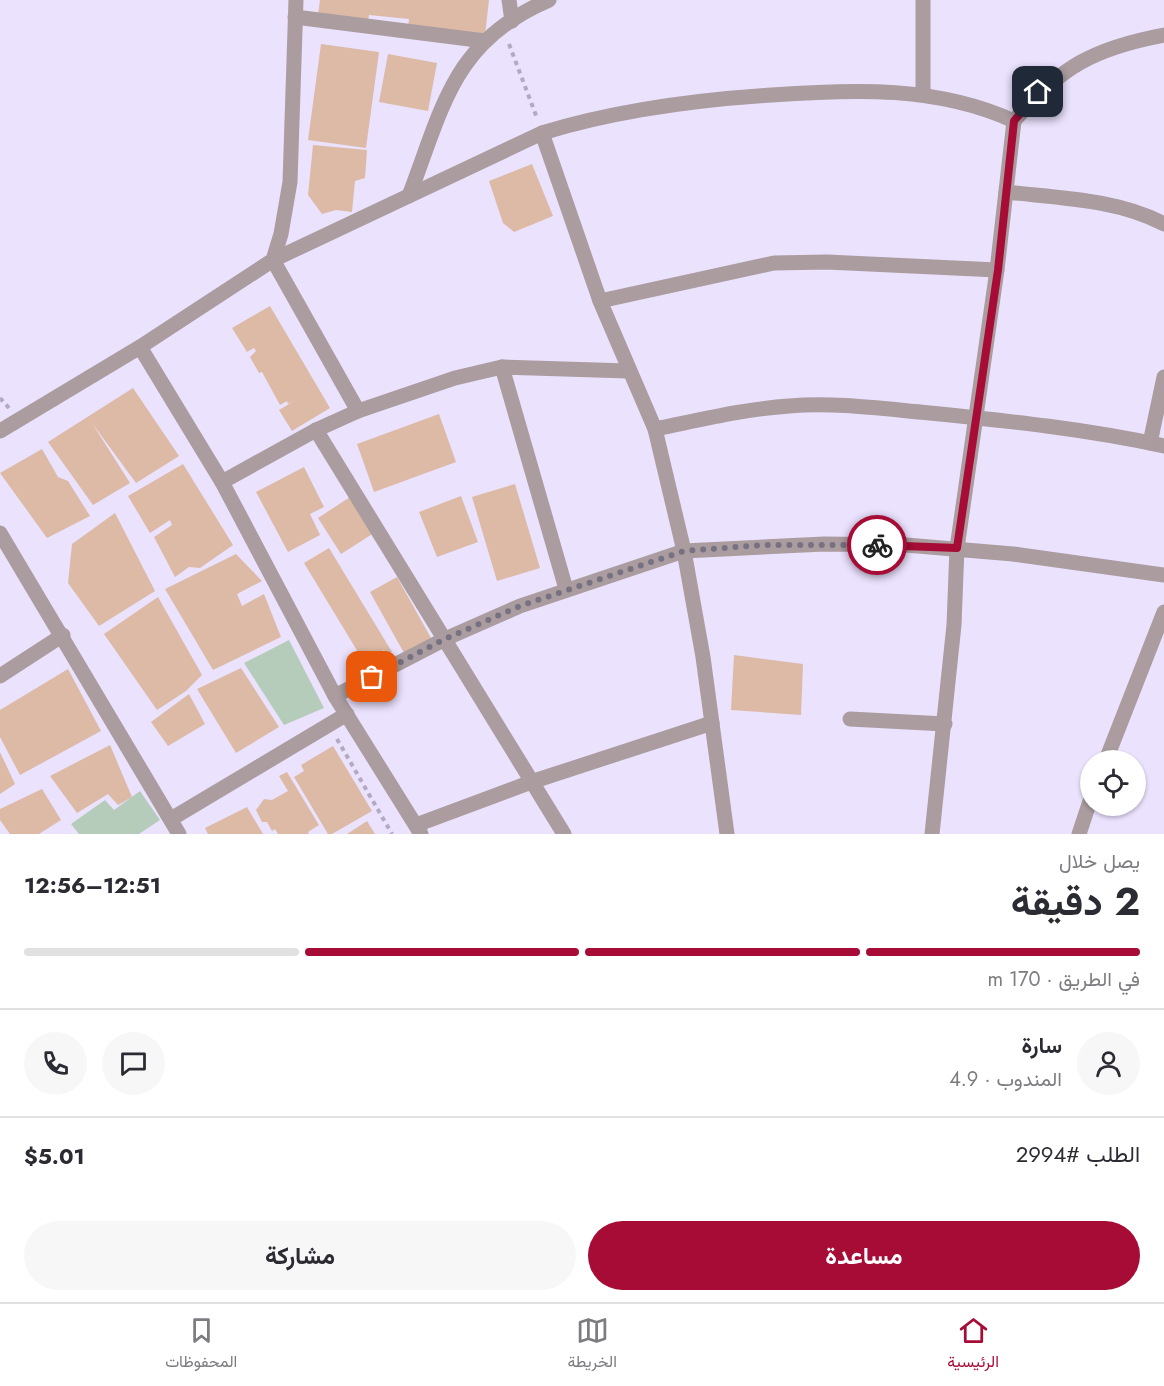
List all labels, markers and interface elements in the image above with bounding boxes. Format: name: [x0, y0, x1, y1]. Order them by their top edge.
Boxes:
pin: [1012, 66, 1063, 117]
icon: home: [1021, 75, 1054, 108]
courier: [847, 515, 907, 575]
icon: bike: [861, 529, 894, 562]
pin: [346, 651, 397, 702]
icon: bag: [355, 660, 388, 693]
map controls: [1080, 750, 1146, 816]
button: locate: [1080, 750, 1146, 816]
text: يصل خلال: [1059, 847, 1140, 876]
text: 12:51–12:56: [24, 869, 161, 901]
text: 2 دقيقة: [1011, 873, 1140, 930]
text: في الطريق · 170 m: [988, 965, 1140, 994]
text: سارة: [1021, 1029, 1062, 1061]
button: phone: [24, 1032, 87, 1095]
button: chat: [102, 1032, 165, 1095]
button: person: [1077, 1032, 1140, 1095]
text: المندوب · 4.9: [949, 1065, 1062, 1094]
text: الطلب #2994: [1016, 1138, 1140, 1170]
text: $5.01: [24, 1140, 85, 1172]
button: مشاركة: [24, 1221, 576, 1290]
button: مساعدة: [588, 1221, 1140, 1290]
tab: المحفوظات: [165, 1314, 237, 1376]
tab: الخريطة: [567, 1314, 617, 1376]
tab: الرئيسية: [947, 1314, 999, 1376]

